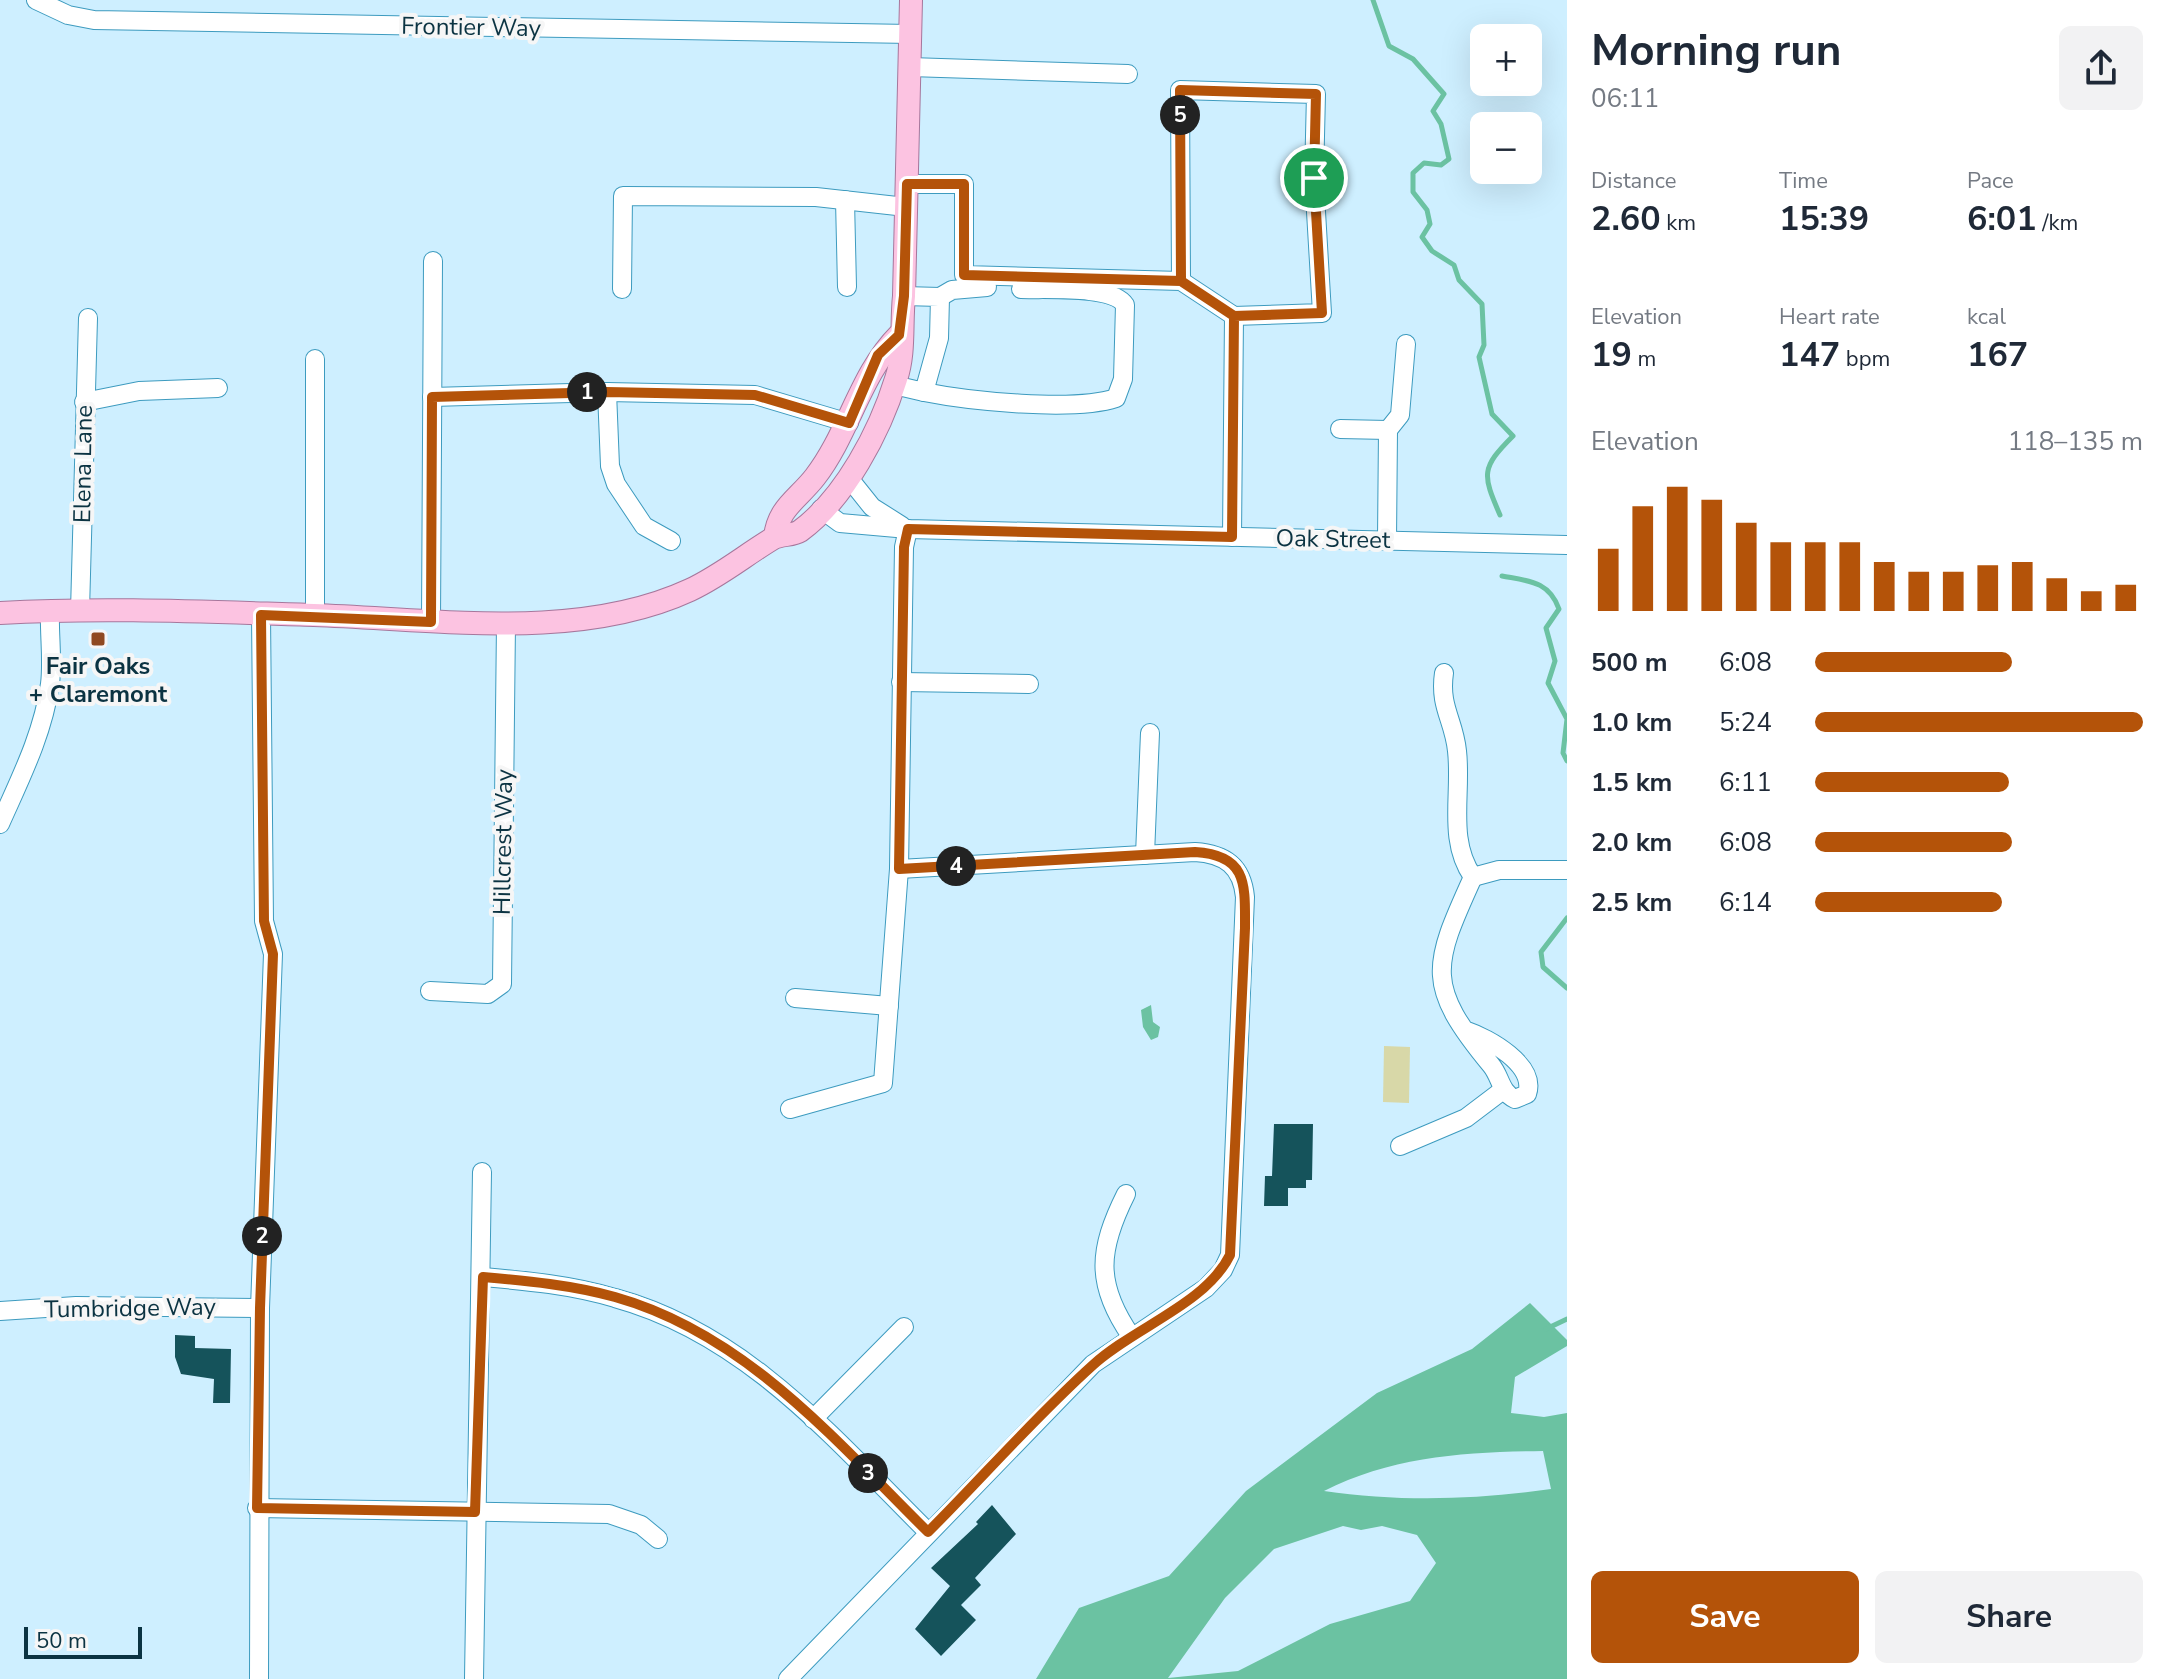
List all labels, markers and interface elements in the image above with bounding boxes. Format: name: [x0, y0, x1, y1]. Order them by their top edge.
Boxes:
street label: Frontier Way: [401, 10, 542, 44]
text: Morning run: [1591, 21, 1841, 81]
map controls: [1470, 24, 1542, 184]
button: +: [1470, 24, 1542, 96]
button: share: [2059, 26, 2143, 110]
text: 06:11: [1591, 81, 1659, 116]
pin: 5: [1160, 95, 1200, 135]
text: 5: [1173, 100, 1187, 130]
button: −: [1470, 112, 1542, 184]
pin: [1280, 144, 1348, 212]
icon: arrive: [1292, 156, 1336, 200]
text: Distance: [1591, 166, 1676, 196]
text: Time: [1779, 166, 1828, 196]
text: Pace: [1967, 166, 2014, 196]
text: 2.60: [1591, 196, 1661, 242]
text: 15:39: [1779, 196, 1869, 242]
text: 6:01: [1967, 196, 2037, 242]
text: km: [1661, 208, 1696, 238]
text: /km: [2037, 208, 2078, 238]
text: Elevation: [1591, 302, 1682, 332]
text: Heart rate: [1779, 302, 1880, 332]
text: kcal: [1967, 302, 2006, 332]
text: 19: [1591, 332, 1632, 378]
text: 147: [1779, 332, 1840, 378]
text: 167: [1967, 332, 2028, 378]
text: m: [1632, 344, 1656, 374]
text: bpm: [1840, 344, 1890, 374]
pin: 1: [567, 372, 607, 412]
text: 1: [580, 377, 594, 407]
street label: Elena Lane: [66, 405, 100, 523]
text: Elevation: [1591, 424, 1699, 459]
text: 118–135 m: [2007, 424, 2143, 459]
street label: Oak Street: [1275, 522, 1391, 556]
marker: Fair Oaks + Claremont: [89, 630, 107, 648]
text: 500 m: [1591, 645, 1668, 680]
text: 6:08: [1719, 645, 1772, 680]
place label: Fair Oaks + Claremont: [29, 650, 168, 710]
text: 1.0 km: [1591, 705, 1672, 740]
text: 5:24: [1719, 705, 1772, 740]
text: 1.5 km: [1591, 765, 1672, 800]
text: 6:11: [1719, 765, 1772, 800]
street label: Hillcrest Way: [486, 768, 520, 915]
text: 2.0 km: [1591, 825, 1672, 860]
text: 6:08: [1719, 825, 1772, 860]
pin: 4: [936, 846, 976, 886]
text: 4: [949, 851, 963, 881]
text: 2.5 km: [1591, 885, 1672, 920]
text: 6:14: [1719, 885, 1772, 920]
pin: 2: [242, 1216, 282, 1256]
text: 2: [255, 1221, 269, 1251]
street label: Tumbridge Way: [44, 1290, 217, 1325]
pin: 3: [848, 1453, 888, 1493]
text: 3: [861, 1458, 875, 1488]
button: Save: [1591, 1571, 1859, 1663]
button: Share: [1875, 1571, 2143, 1663]
scale bar: [24, 1623, 142, 1659]
text: 50 m: [36, 1626, 87, 1656]

